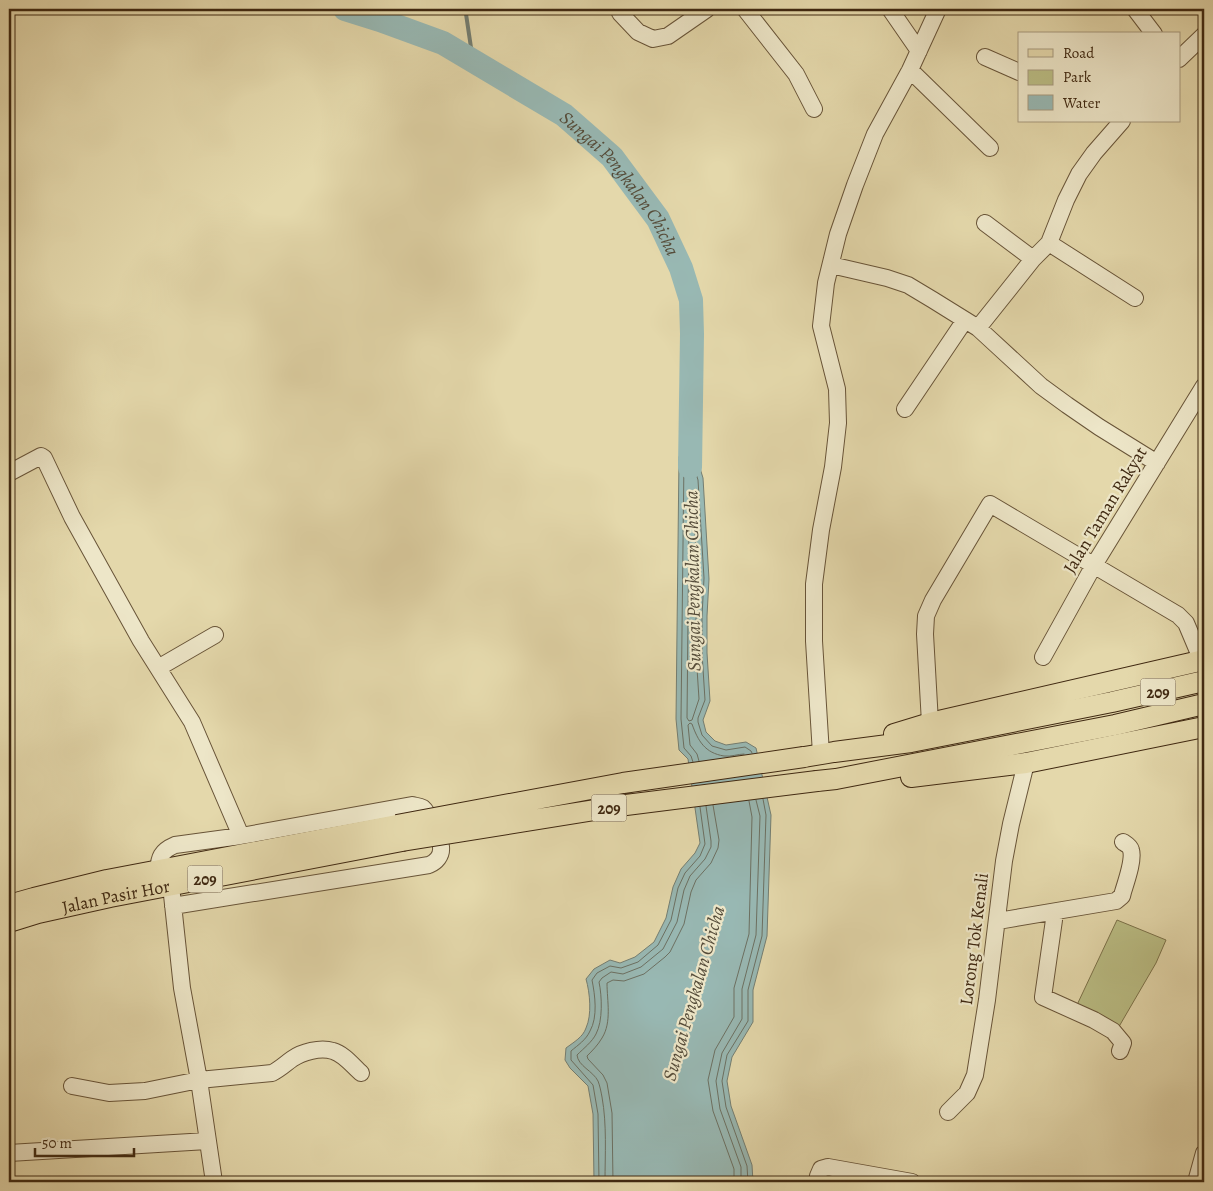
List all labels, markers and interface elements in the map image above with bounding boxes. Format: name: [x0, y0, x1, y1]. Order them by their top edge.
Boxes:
legend: [1018, 32, 1180, 122]
text: Road: [1063, 43, 1095, 63]
text: Park: [1063, 67, 1092, 87]
text: Water: [1062, 93, 1100, 113]
water label: Sungai Pengkalan Chicha: [554, 105, 686, 261]
street label: Jalan Taman Rakyat: [1058, 442, 1152, 578]
water label: Sungai Pengkalan Chicha: [678, 490, 708, 672]
road number: 209: [1140, 679, 1176, 706]
road number: 209: [592, 794, 626, 821]
road number: 209: [188, 866, 222, 892]
street label: Lorong Tok Kenali: [954, 872, 994, 1006]
street label: Jalan Pasir Hor: [60, 874, 172, 919]
water label: Sungai Pengkalan Chicha: [657, 902, 731, 1084]
scale bar: [35, 1126, 134, 1158]
text: 50 m: [42, 1133, 72, 1153]

